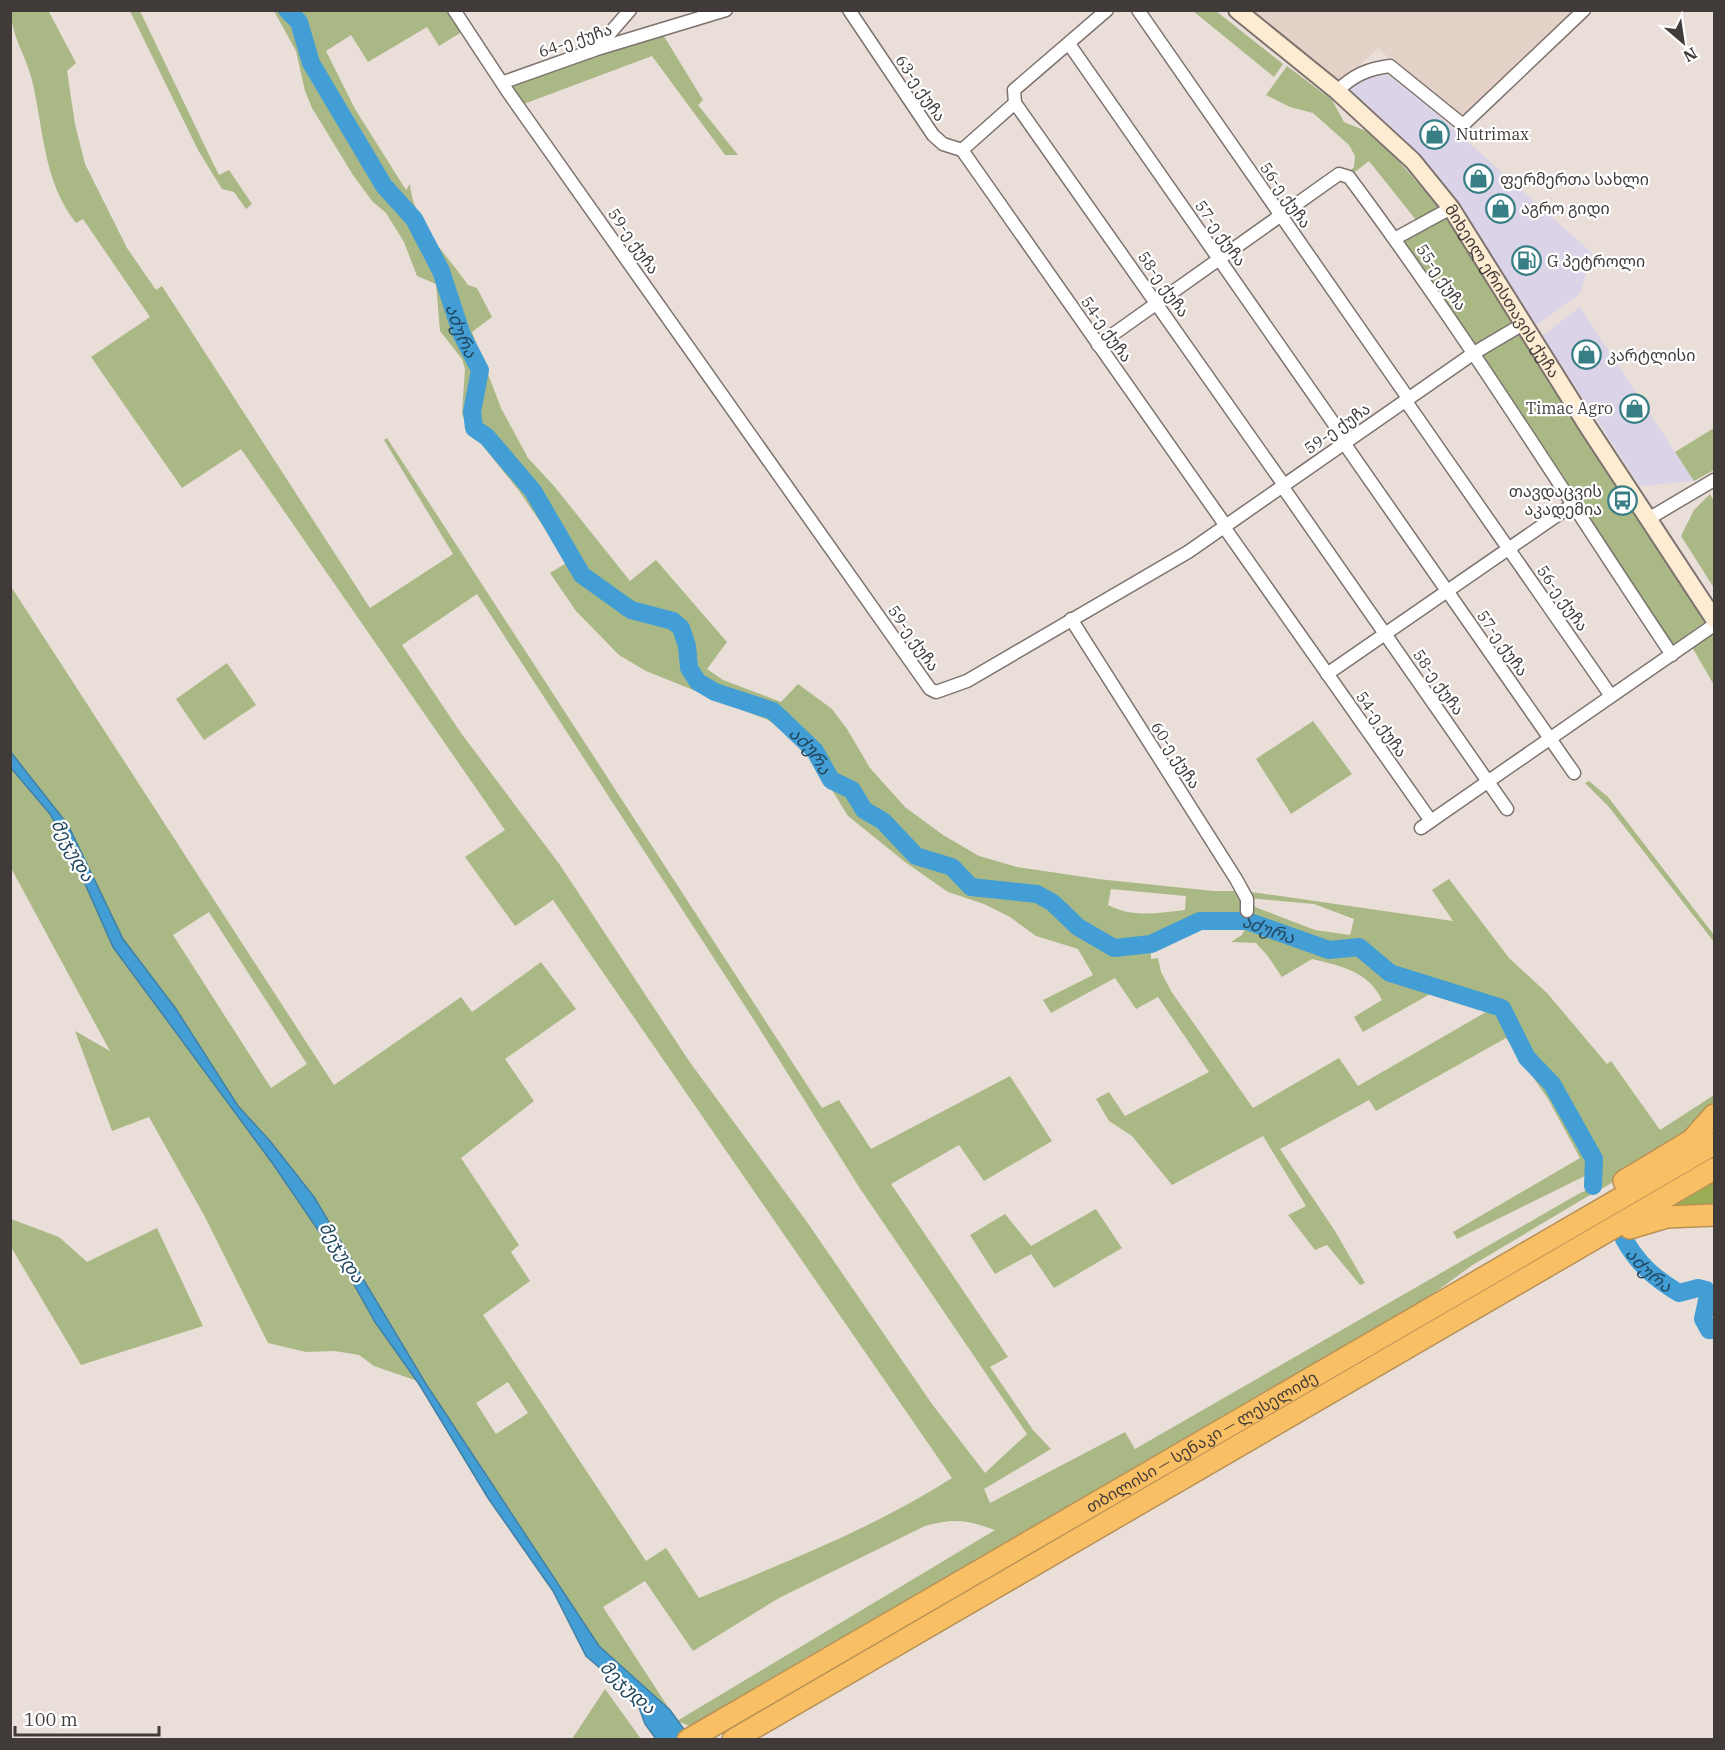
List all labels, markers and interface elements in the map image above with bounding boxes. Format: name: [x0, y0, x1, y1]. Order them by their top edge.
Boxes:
north arrow: [1653, 12, 1713, 72]
street label: 64-ე ქუჩა: [536, 19, 614, 61]
text: N: [1680, 43, 1701, 67]
street label: 63-ე ქუჩა: [891, 51, 951, 125]
shop icon: Nutrimax: [1419, 118, 1451, 150]
place label: Nutrimax: [1456, 124, 1529, 144]
street label: 56-ე ქუჩა: [1256, 158, 1316, 232]
shop icon: ფერმერთა სახლი: [1463, 163, 1495, 195]
place label: ფერმერთა სახლი: [1500, 169, 1649, 190]
shop icon: აგრო გიდი: [1484, 192, 1516, 224]
street label: 57-ე ქუჩა: [1191, 196, 1251, 270]
place label: აგრო გიდი: [1521, 198, 1610, 219]
street label: მიხეილ ერისთავის ქუჩა: [1441, 200, 1565, 381]
street label: 59-ე ქუჩა: [604, 204, 664, 278]
street label: 55-ე ქუჩა: [1412, 240, 1472, 314]
fuel station icon: G პეტროლი: [1510, 245, 1542, 277]
street label: 58-ე ქუჩა: [1134, 247, 1194, 321]
place label: G პეტროლი: [1547, 251, 1645, 272]
street label: 54-ე ქუჩა: [1077, 292, 1137, 366]
water label: აძურა: [441, 301, 483, 361]
shop icon: კარტლისი: [1570, 339, 1602, 371]
place label: კარტლისი: [1607, 345, 1695, 366]
shop icon: Timac Agro: [1618, 392, 1650, 424]
street label: 59-ე ქუჩა: [1300, 398, 1374, 458]
place label: Timac Agro: [1526, 398, 1613, 418]
place label: თავდაცვის აკადემია: [1509, 481, 1602, 520]
bus stop icon: თავდაცვის აკადემია: [1607, 484, 1639, 516]
street label: 56-ე ქუჩა: [1533, 561, 1593, 635]
street label: 59-ე ქუჩა: [884, 601, 944, 675]
street label: 57-ე ქუჩა: [1473, 606, 1533, 680]
street label: 58-ე ქუჩა: [1409, 645, 1469, 719]
street label: 54-ე ქუჩა: [1352, 687, 1412, 761]
street label: 60-ე ქუჩა: [1147, 718, 1205, 792]
water label: აძურა: [784, 721, 837, 778]
water label: მეჯუდა: [46, 815, 100, 885]
water label: აძურა: [1241, 910, 1298, 949]
water label: მეჯუდა: [314, 1217, 370, 1287]
water label: აძურა: [1621, 1243, 1677, 1297]
street label: თბილისი — სენაკი — ლესელიძე: [1082, 1367, 1321, 1517]
water label: მეჯუდა: [595, 1655, 661, 1719]
scale bar: [15, 1699, 159, 1737]
text: 100 m: [24, 1708, 78, 1731]

